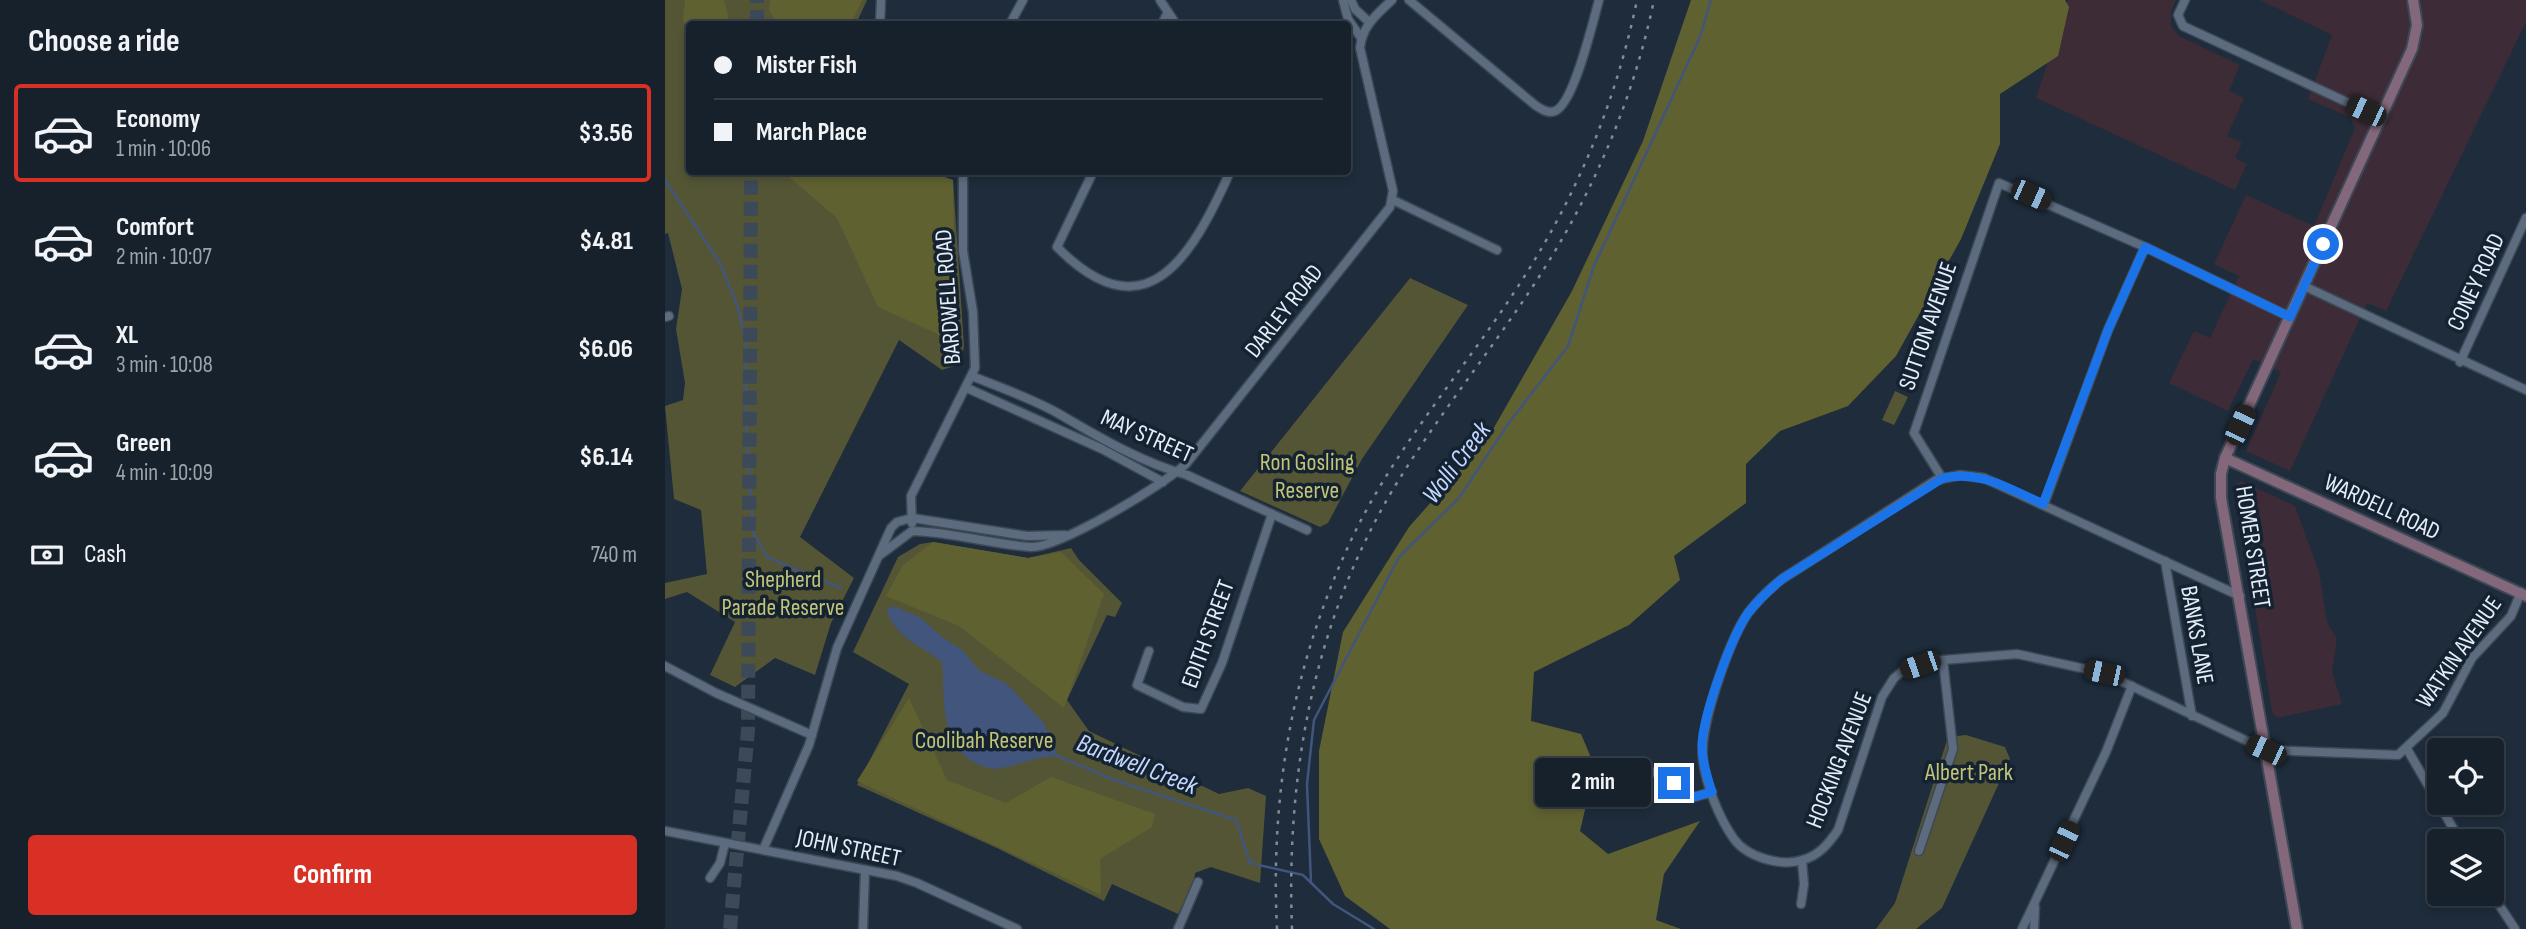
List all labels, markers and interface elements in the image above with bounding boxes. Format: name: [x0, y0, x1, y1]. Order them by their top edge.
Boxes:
text: Choose a ride: [28, 22, 180, 61]
text: Mister Fish: [756, 50, 857, 81]
car: [2343, 93, 2390, 129]
icon: car: [32, 102, 95, 165]
text: Economy: [116, 104, 200, 135]
text: March Place: [756, 117, 867, 148]
text: $3.56: [578, 118, 633, 149]
text: 1 min · 10:06: [116, 135, 211, 163]
car: [2008, 177, 2055, 213]
icon: car: [32, 210, 95, 273]
text: Comfort: [116, 212, 194, 243]
text: $4.81: [579, 226, 633, 257]
street label: BARDWELL ROAD: [929, 228, 967, 366]
route start: [2307, 228, 2339, 260]
street label: CONEY ROAD: [2441, 229, 2511, 335]
text: 2 min · 10:07: [116, 243, 212, 271]
street label: SUTTON AVENUE: [1893, 258, 1963, 394]
street label: DARLEY ROAD: [1239, 259, 1329, 363]
icon: car: [32, 318, 95, 381]
text: XL: [116, 320, 138, 351]
text: $6.06: [578, 334, 633, 365]
text: 3 min · 10:08: [116, 351, 213, 379]
car: [2222, 402, 2259, 448]
street label: MAY STREET: [1096, 403, 1198, 469]
water label: Wolli Creek: [1416, 415, 1499, 510]
icon: car: [32, 426, 95, 489]
text: Green: [116, 428, 171, 459]
text: $6.14: [579, 442, 633, 473]
park label: Ron Gosling Reserve: [1260, 448, 1354, 505]
text: 4 min · 10:09: [116, 459, 213, 487]
street label: WARDELL ROAD: [2319, 468, 2445, 546]
street label: HOMER STREET: [2229, 484, 2277, 611]
icon: cash: [28, 536, 66, 574]
text: Cash: [84, 539, 127, 570]
text: 740 m: [591, 541, 637, 569]
park label: Shepherd Parade Reserve: [722, 565, 844, 622]
street label: EDITH STREET: [1175, 576, 1241, 692]
street label: BANKS LANE: [2174, 583, 2220, 687]
street label: WATKIN AVENUE: [2410, 590, 2508, 714]
car: [1897, 648, 1944, 682]
car: [2082, 658, 2127, 688]
street label: HOCKING AVENUE: [1800, 688, 1878, 832]
park label: Coolibah Reserve: [915, 726, 1053, 755]
water label: Bardwell Creek: [1072, 728, 1203, 803]
car: [2243, 732, 2290, 768]
map controls: [2427, 738, 2504, 906]
button: locate: [2427, 738, 2504, 815]
callout: 2 min: [1534, 758, 1649, 808]
park label: Albert Park: [1924, 758, 2013, 787]
route end: [1658, 767, 1690, 799]
text: 2 min: [1571, 768, 1615, 796]
car: [2046, 818, 2083, 864]
street label: JOHN STREET: [793, 823, 904, 873]
button: layers: [2427, 829, 2504, 906]
button: Confirm: [28, 835, 637, 915]

